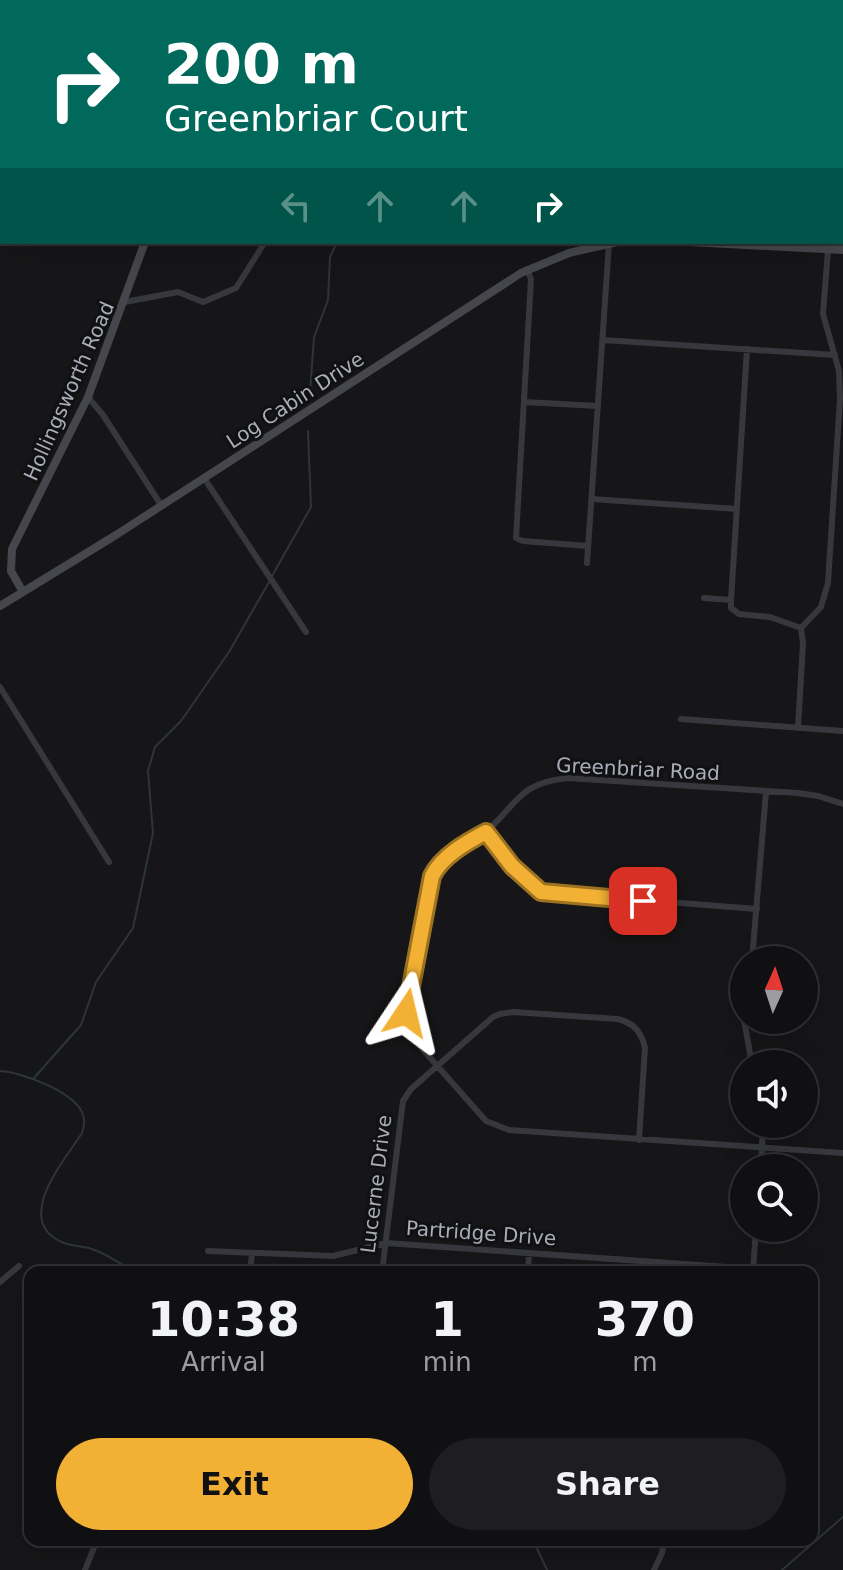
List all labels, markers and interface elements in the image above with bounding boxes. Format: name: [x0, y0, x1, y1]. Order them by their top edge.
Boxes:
text: 200 m: [164, 31, 359, 96]
icon: right: [32, 32, 136, 136]
text: Greenbriar Court: [164, 98, 468, 139]
icon: left: [274, 184, 318, 228]
icon: ahead: [358, 184, 402, 228]
icon: ahead: [442, 184, 486, 228]
icon: right: [526, 184, 570, 228]
street label: Hollingsworth Road: [19, 298, 119, 484]
street label: Log Cabin Drive: [222, 347, 368, 453]
street label: Greenbriar Road: [555, 753, 721, 785]
pin: [609, 867, 677, 935]
icon: arrive: [621, 879, 665, 923]
north arrow: [730, 946, 818, 1034]
map controls: [730, 946, 818, 1242]
position arrow: [364, 971, 448, 1055]
button: sound: [730, 1050, 818, 1138]
street label: Lucerne Drive: [356, 1113, 396, 1255]
button: search: [730, 1154, 818, 1242]
street label: Partridge Drive: [405, 1216, 557, 1250]
text: 10:38: [147, 1291, 300, 1347]
text: 1: [431, 1291, 464, 1347]
text: 370: [595, 1291, 695, 1347]
text: Arrival: [181, 1347, 266, 1377]
text: min: [423, 1347, 472, 1377]
text: m: [632, 1347, 658, 1377]
button: Exit: [56, 1438, 413, 1530]
button: Share: [429, 1438, 786, 1530]

